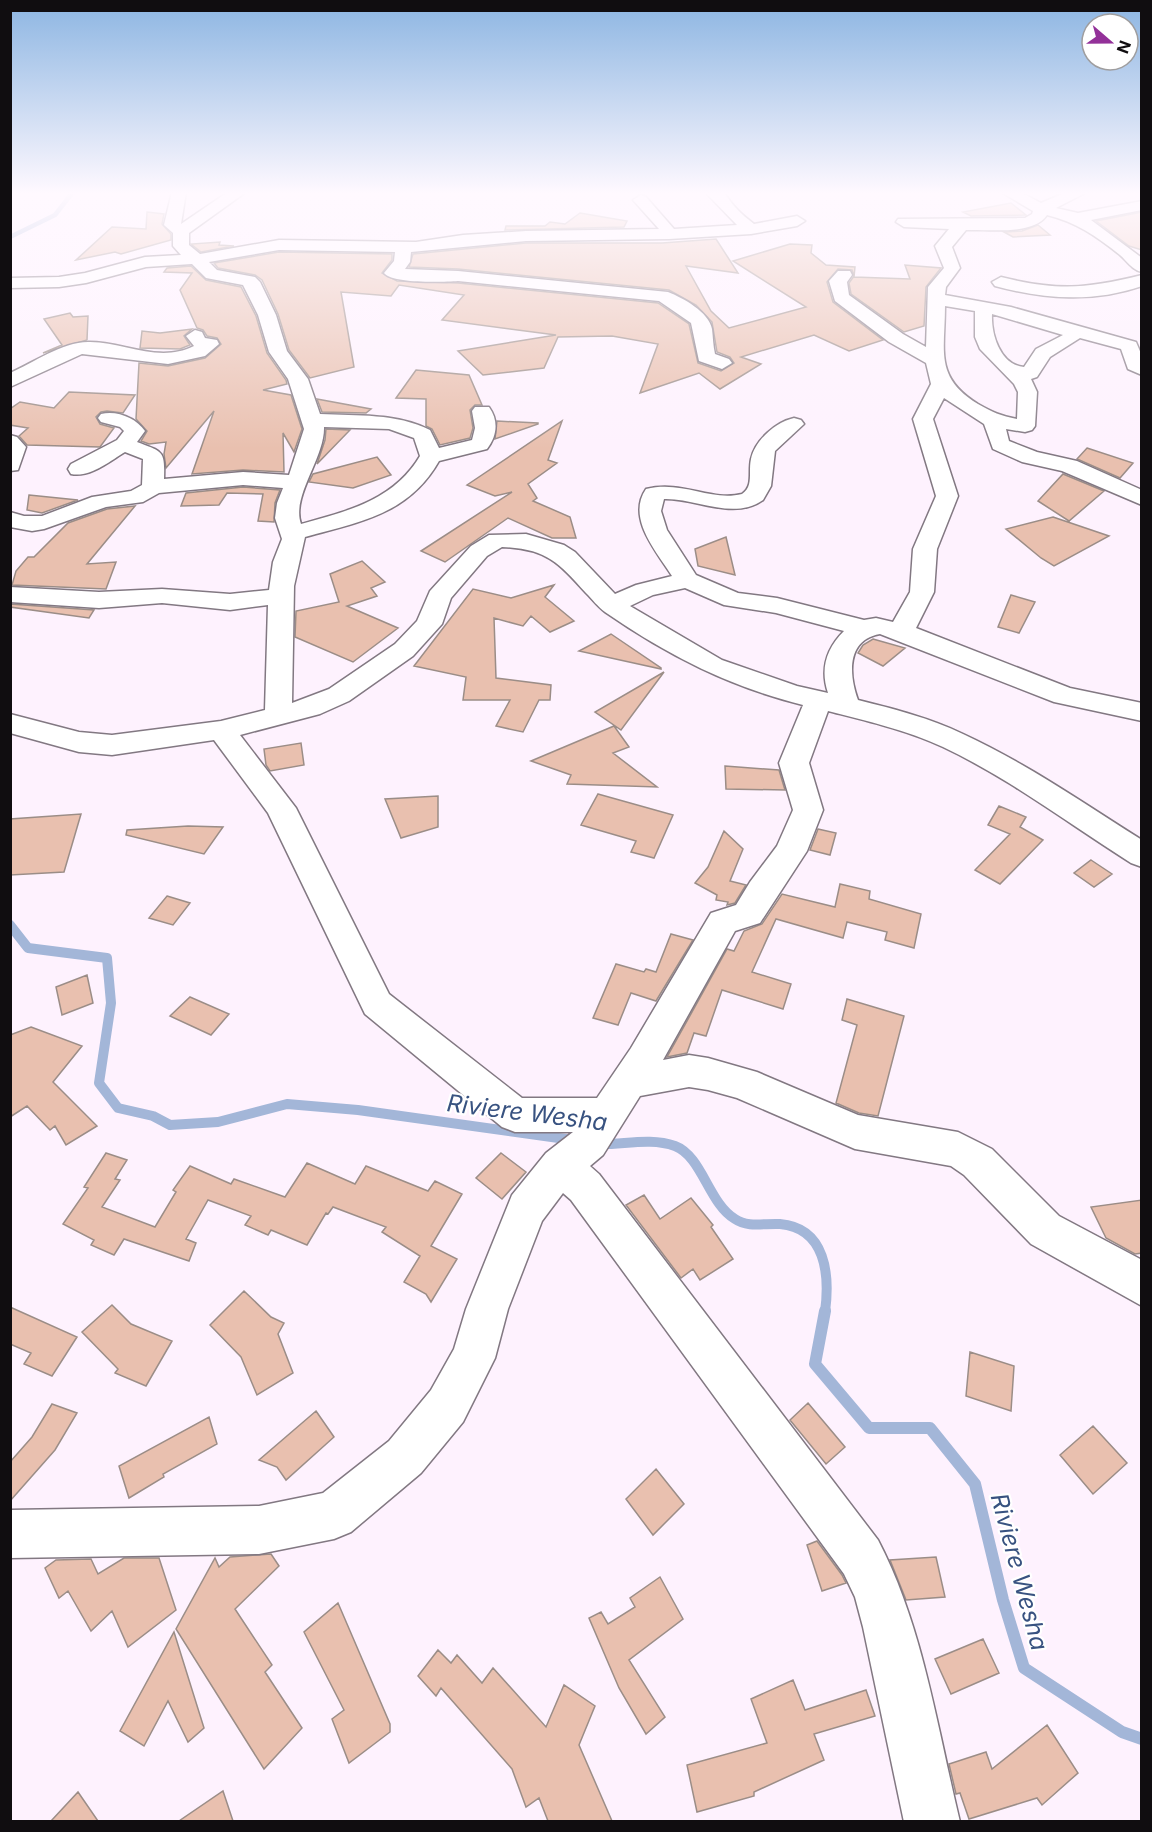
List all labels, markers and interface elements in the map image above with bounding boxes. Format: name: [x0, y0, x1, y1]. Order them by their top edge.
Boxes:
north arrow: [1080, 12, 1140, 72]
text: N: [1113, 38, 1136, 56]
water label: Riviere Wesha: [445, 1088, 609, 1137]
water label: Riviere Wesha: [985, 1490, 1054, 1654]

